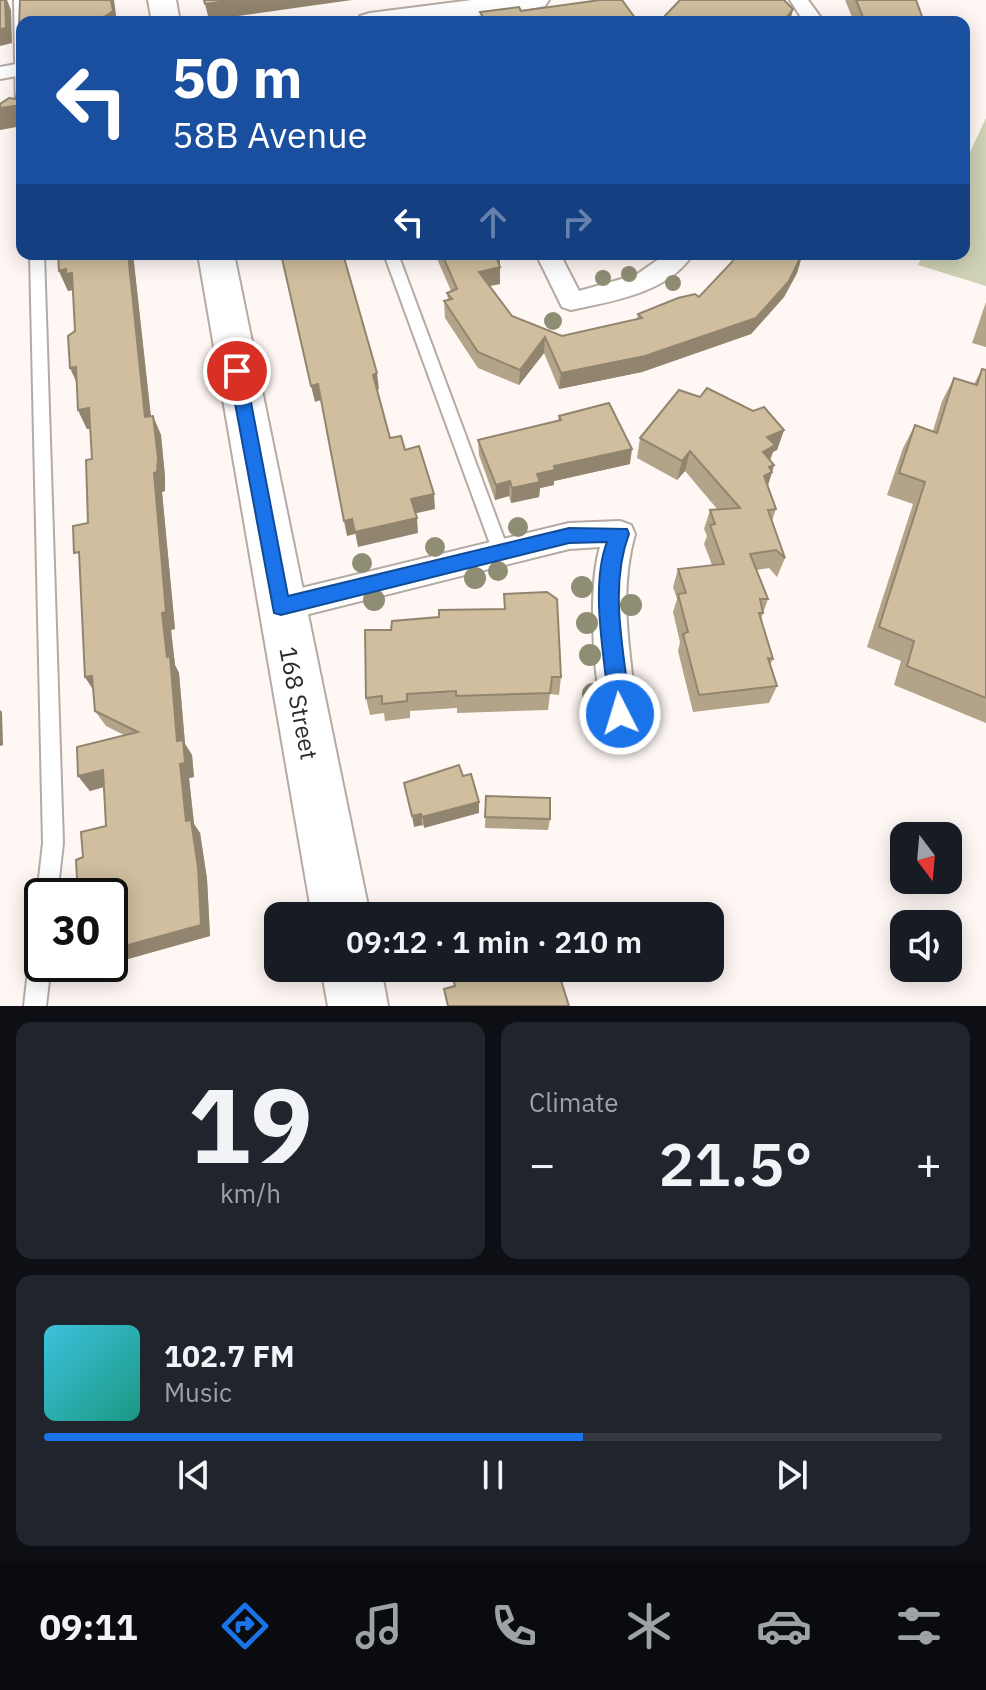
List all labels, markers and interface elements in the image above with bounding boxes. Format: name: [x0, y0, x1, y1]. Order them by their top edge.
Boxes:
text: 50 m: [172, 41, 302, 113]
icon: left: [40, 48, 144, 152]
text: 58B Avenue: [172, 111, 367, 158]
icon: left: [387, 200, 431, 244]
icon: ahead: [471, 200, 515, 244]
icon: right: [555, 200, 599, 244]
pin: [203, 337, 271, 405]
icon: arrive: [215, 349, 259, 393]
street label: 168 Street: [272, 644, 326, 762]
position arrow: [578, 672, 662, 756]
north arrow: [890, 822, 962, 894]
map controls: [890, 822, 962, 982]
speed limit sign: 30: [24, 878, 128, 982]
button: sound: [890, 910, 962, 982]
text: 09:12 · 1 min · 210 m: [346, 922, 642, 961]
text: 19: [188, 1056, 313, 1192]
text: Climate: [529, 1085, 619, 1119]
text: 21.5°: [658, 1124, 813, 1203]
text: −: [529, 1135, 555, 1192]
text: +: [916, 1135, 942, 1192]
text: km/h: [220, 1176, 281, 1210]
text: 102.7 FM: [164, 1336, 295, 1375]
text: Music: [164, 1375, 232, 1409]
icon: previous: [172, 1453, 216, 1497]
icon: pause: [471, 1453, 515, 1497]
icon: next: [770, 1453, 814, 1497]
icon: directions: [217, 1598, 273, 1654]
icon: music: [351, 1598, 407, 1654]
icon: phone: [486, 1598, 542, 1654]
icon: climate: [621, 1598, 677, 1654]
icon: car: [756, 1598, 812, 1654]
icon: filters: [891, 1598, 947, 1654]
text: 09:11: [39, 1603, 138, 1650]

